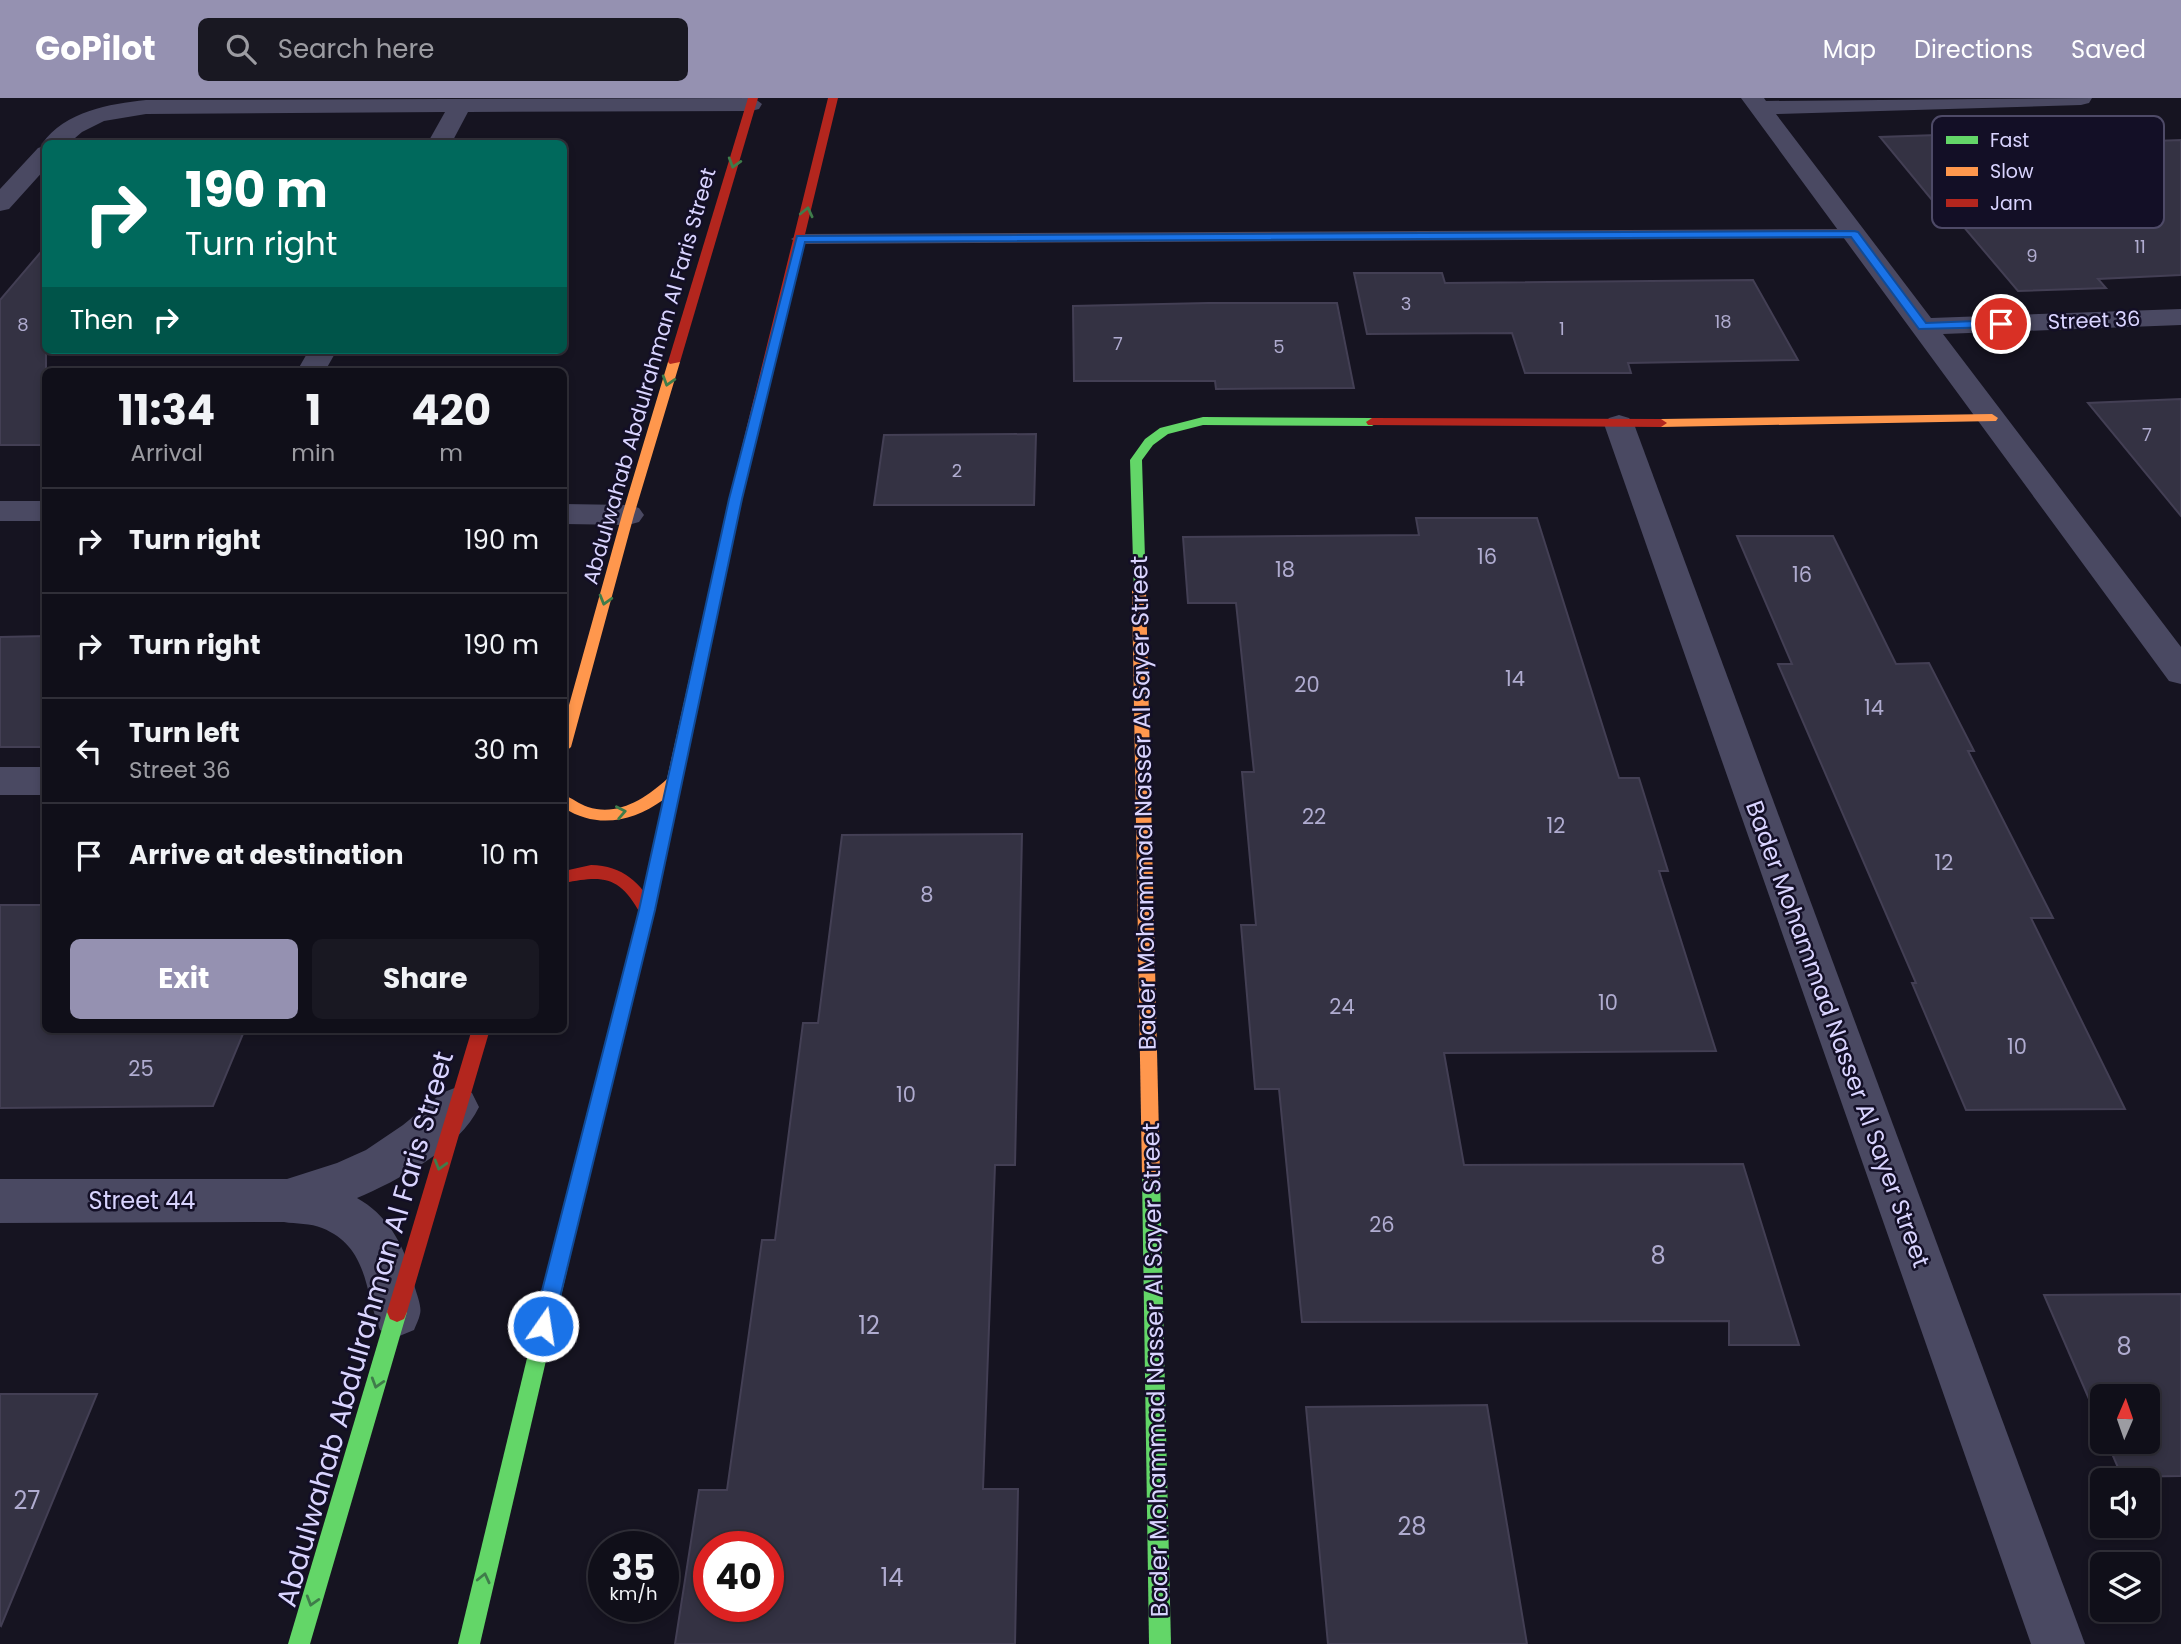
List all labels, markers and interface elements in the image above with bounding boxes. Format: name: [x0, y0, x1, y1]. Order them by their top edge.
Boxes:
search box: [198, 18, 688, 81]
text: GoPilot: [35, 25, 156, 72]
icon: search: [222, 30, 260, 68]
text: Search here: [278, 31, 434, 67]
text: Map: [1823, 33, 1876, 66]
text: Directions: [1914, 33, 2033, 66]
text: Saved: [2071, 33, 2146, 66]
legend: [1932, 116, 2164, 228]
text: Fast: [1990, 127, 2029, 154]
text: 190 m: [185, 156, 328, 224]
one-way arrow: [727, 157, 742, 169]
text: Slow: [1990, 158, 2034, 185]
street label: Abdulwahab Abdulrahman Al Faris Street: [575, 164, 723, 588]
icon: right: [70, 168, 161, 259]
text: Jam: [1990, 190, 2032, 217]
one-way arrow: [798, 206, 813, 218]
text: Turn right: [185, 221, 337, 266]
house number: 11: [2134, 234, 2146, 259]
house number: 9: [2026, 243, 2038, 268]
house number: 3: [1401, 291, 1411, 316]
pin: [1971, 294, 2031, 354]
icon: right: [147, 301, 185, 339]
text: Then: [70, 302, 133, 338]
street label: Street 36: [2047, 304, 2141, 336]
icon: arrive: [1982, 305, 2020, 343]
house number: 18: [1714, 309, 1732, 334]
house number: 8: [17, 312, 29, 337]
house number: 1: [1559, 316, 1565, 341]
house number: 7: [1113, 331, 1123, 356]
house number: 5: [1273, 334, 1285, 359]
one-way arrow: [662, 375, 677, 387]
text: 11:34: [118, 381, 215, 440]
text: 1: [305, 381, 321, 440]
text: 420: [411, 381, 491, 440]
house number: 7: [2142, 422, 2152, 447]
text: Arrival: [130, 437, 203, 469]
text: min: [291, 437, 335, 469]
text: m: [439, 437, 463, 469]
house number: 2: [952, 458, 962, 483]
icon: right: [70, 522, 108, 560]
text: Turn right: [129, 522, 261, 558]
text: 190 m: [464, 522, 539, 558]
house number: 16: [1477, 542, 1497, 571]
street label: Bader Mohammad Nasser Al Sayer Street: [1122, 555, 1164, 1051]
house number: 18: [1275, 555, 1295, 584]
house number: 16: [1792, 560, 1812, 589]
one-way arrow: [598, 593, 613, 605]
icon: right: [70, 627, 108, 665]
text: Turn right: [129, 627, 261, 663]
text: 190 m: [464, 627, 539, 663]
house number: 14: [1505, 664, 1525, 693]
house number: 20: [1294, 670, 1320, 699]
house number: 14: [1864, 693, 1884, 722]
text: Turn left: [129, 715, 240, 751]
icon: left: [70, 732, 108, 770]
text: 30 m: [474, 732, 539, 768]
text: Street 36: [129, 754, 231, 786]
street label: Bader Mohammad Nasser Al Sayer Street: [1738, 796, 1938, 1272]
house number: 22: [1302, 802, 1326, 831]
one-way arrow: [614, 805, 626, 820]
house number: 12: [1547, 811, 1565, 840]
icon: arrive: [70, 837, 108, 875]
text: Arrive at destination: [129, 837, 404, 873]
text: 10 m: [481, 837, 539, 873]
house number: 12: [1935, 848, 1953, 877]
house number: 8: [920, 880, 934, 909]
button: Exit: [70, 939, 298, 1019]
button: Share: [312, 939, 539, 1019]
house number: 10: [1598, 988, 1618, 1017]
house number: 24: [1329, 992, 1355, 1021]
house number: 10: [2007, 1032, 2027, 1061]
street label: Abdulwahab Abdulrahman Al Faris Street: [267, 1047, 463, 1611]
house number: 25: [128, 1054, 154, 1083]
house number: 10: [896, 1080, 916, 1109]
street label: Bader Mohammad Nasser Al Sayer Street: [1134, 1122, 1176, 1618]
one-way arrow: [434, 1159, 449, 1171]
street label: Street 44: [89, 1184, 195, 1217]
house number: 26: [1369, 1210, 1395, 1239]
house number: 8: [1650, 1239, 1666, 1272]
position arrow: [506, 1289, 580, 1363]
house number: 12: [858, 1309, 880, 1342]
house number: 8: [2116, 1330, 2132, 1363]
one-way arrow: [370, 1377, 385, 1389]
north arrow: [2090, 1384, 2160, 1454]
map controls: [2090, 1384, 2160, 1622]
button: sound: [2090, 1468, 2160, 1538]
house number: 27: [14, 1484, 40, 1517]
house number: 28: [1398, 1510, 1426, 1543]
speed limit sign: 40: [693, 1531, 784, 1622]
text: 35: [612, 1543, 655, 1592]
button: layers: [2090, 1552, 2160, 1622]
house number: 14: [881, 1561, 903, 1594]
one-way arrow: [476, 1572, 490, 1584]
text: km/h: [610, 1581, 657, 1606]
one-way arrow: [305, 1595, 320, 1607]

